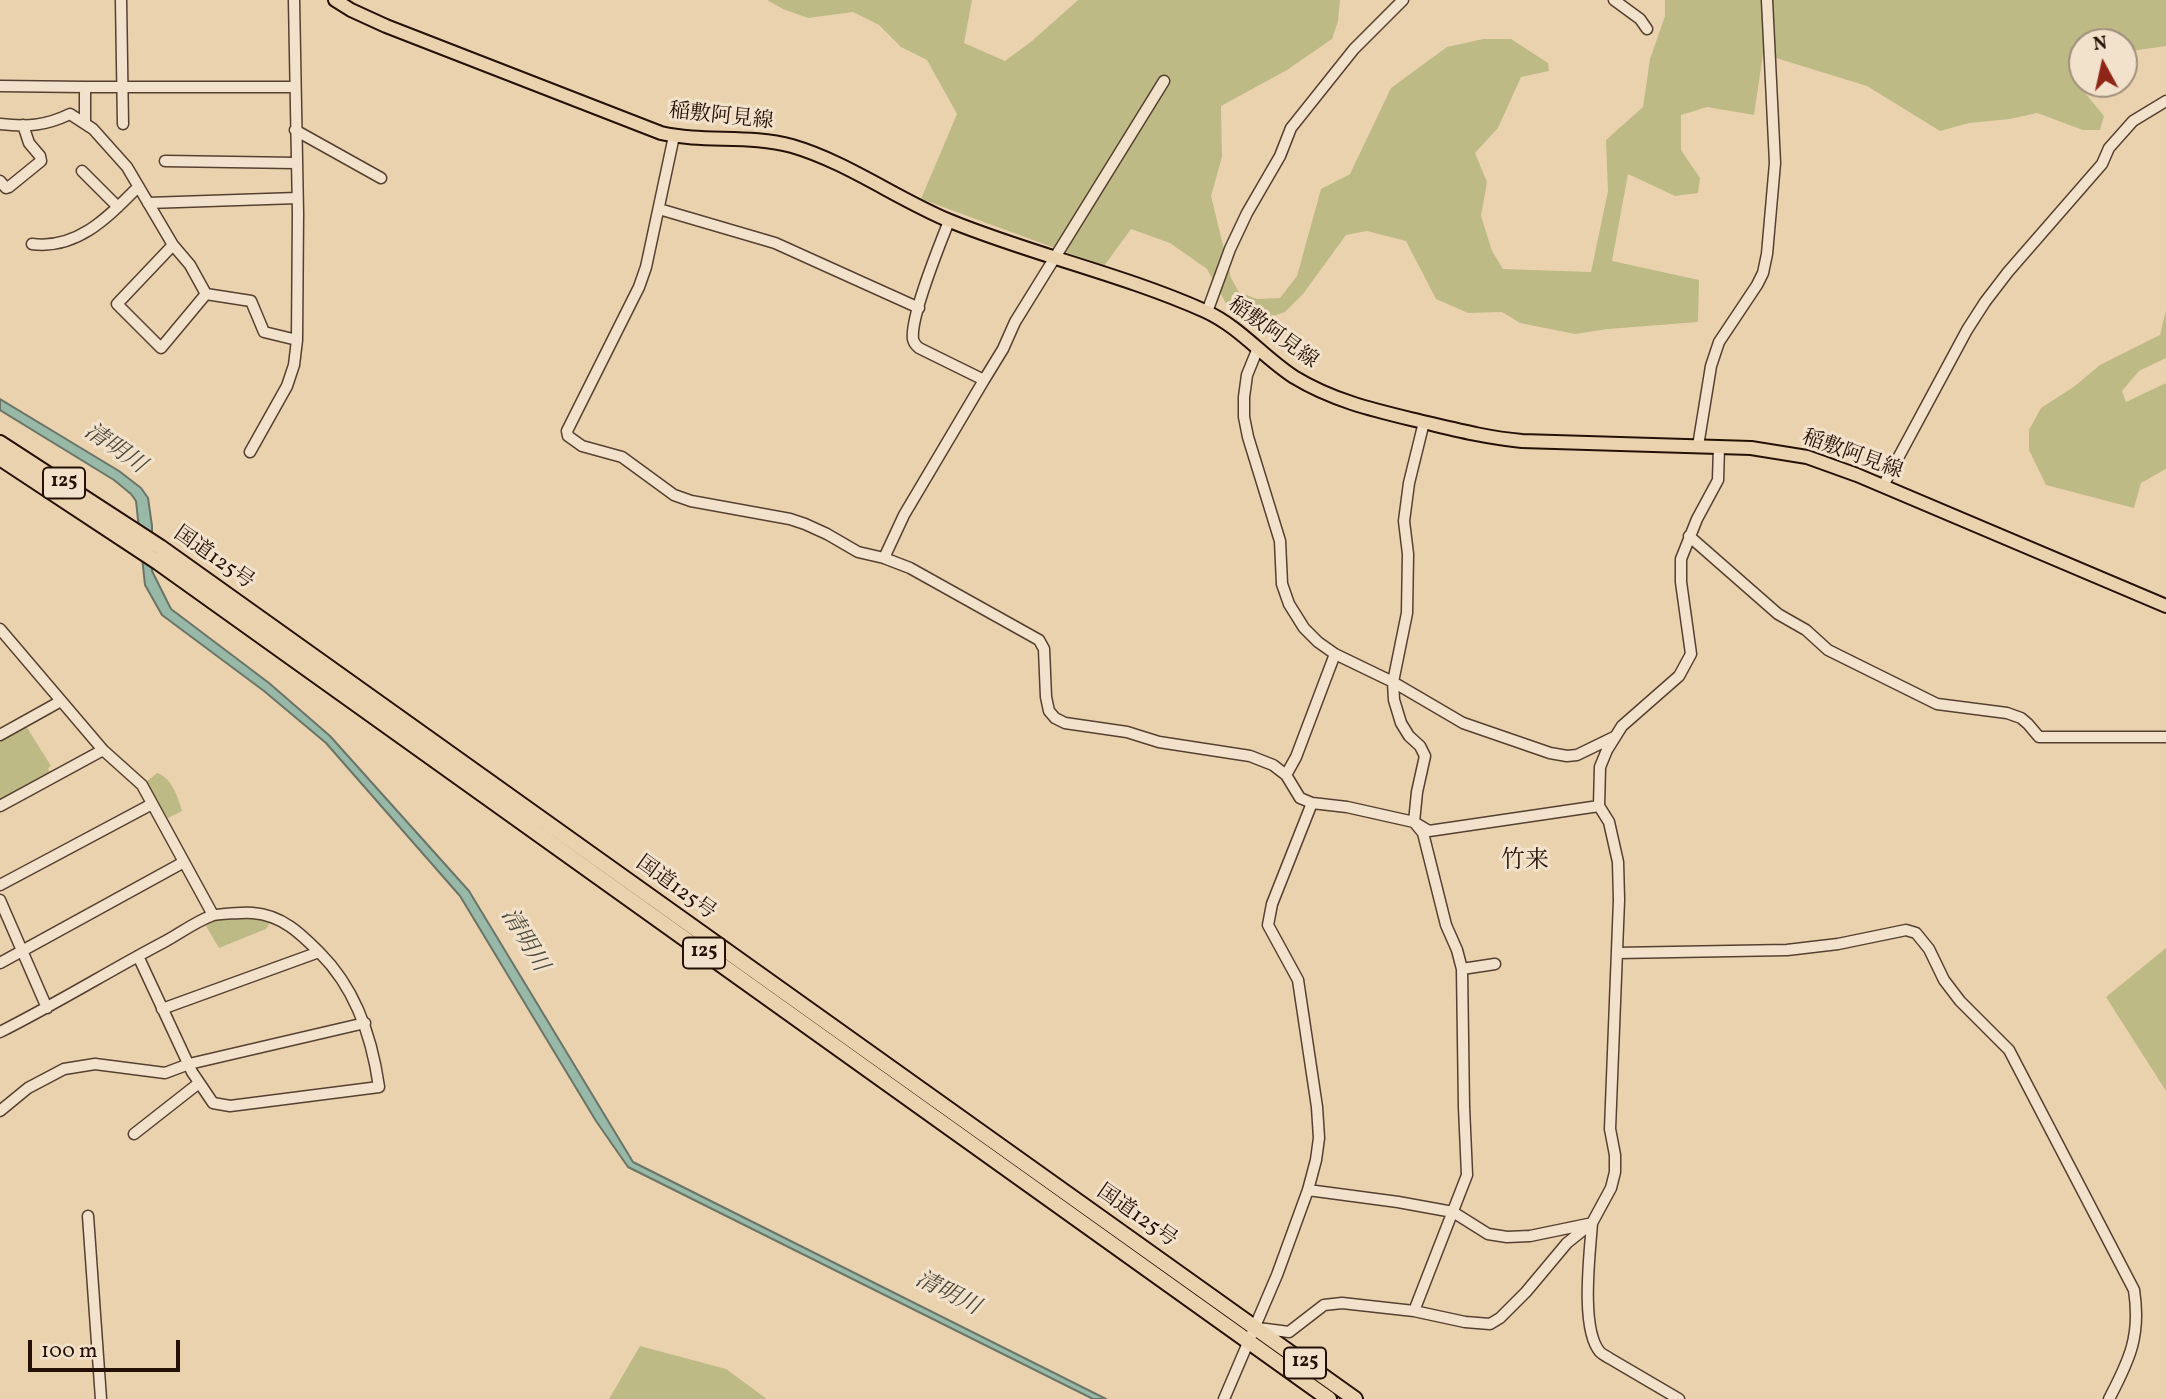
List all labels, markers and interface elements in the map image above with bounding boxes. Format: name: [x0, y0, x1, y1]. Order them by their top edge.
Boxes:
north arrow: [2068, 28, 2138, 98]
text: N: [2092, 30, 2109, 58]
street label: 稲敷阿見線: [667, 100, 775, 136]
street label: 稲敷阿見線: [1222, 293, 1322, 375]
water label: 清明川: [78, 419, 150, 481]
street label: 稲敷阿見線: [1798, 426, 1906, 486]
road number: 125: [43, 468, 85, 498]
street label: 国道125号: [168, 522, 258, 596]
district label: 竹来: [1501, 849, 1549, 877]
street label: 国道125号: [630, 852, 720, 926]
water label: 清明川: [493, 904, 553, 978]
road number: 125: [683, 937, 725, 968]
street label: 国道125号: [1091, 1180, 1181, 1254]
water label: 清明川: [910, 1267, 984, 1323]
scale bar: [32, 1326, 184, 1370]
text: 100 m: [41, 1337, 98, 1366]
road number: 125: [1284, 1348, 1326, 1378]

